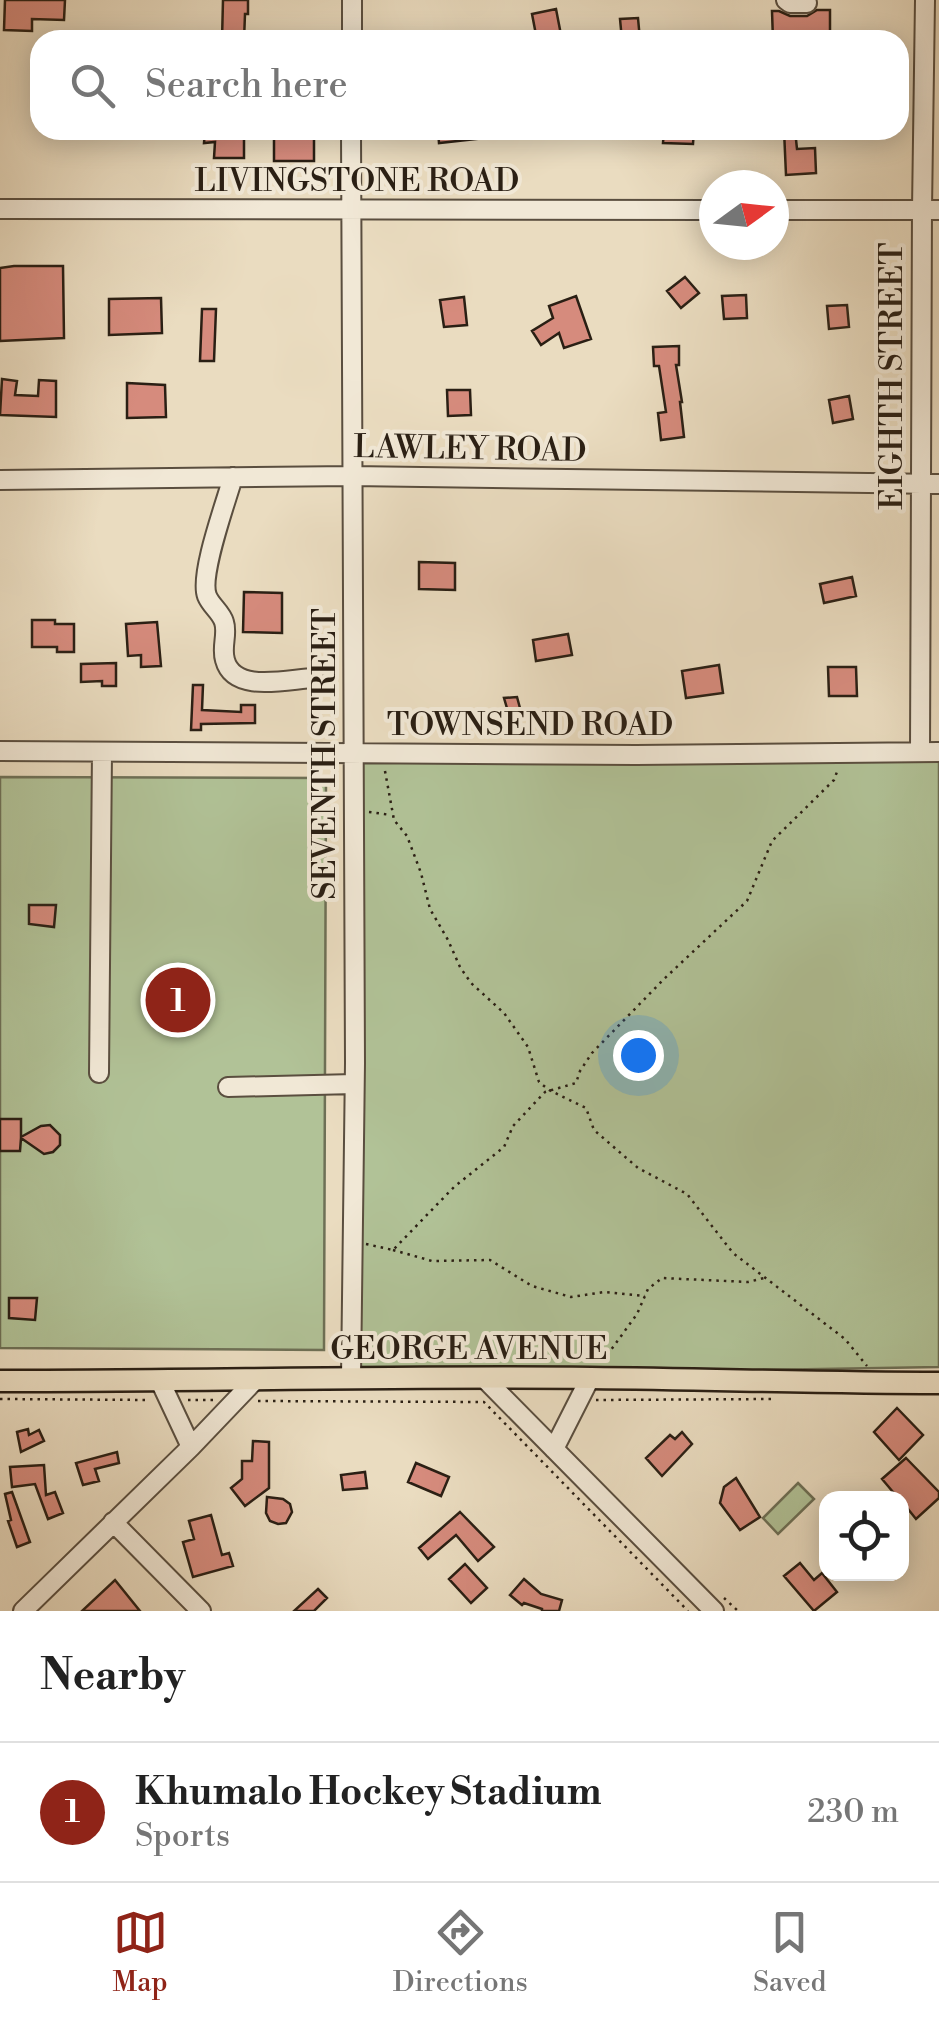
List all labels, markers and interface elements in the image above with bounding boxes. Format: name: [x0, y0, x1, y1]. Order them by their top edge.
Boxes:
search box: [30, 30, 909, 140]
icon: search: [65, 58, 120, 113]
text: Search here: [145, 62, 348, 109]
street label: LIVINGSTONE ROAD: [195, 161, 519, 201]
north arrow: [699, 170, 789, 260]
street label: EIGHTH STREET: [872, 242, 912, 510]
street label: LAWLEY ROAD: [353, 427, 587, 471]
street label: SEVENTH STREET: [305, 608, 345, 900]
street label: TOWNSEND ROAD: [387, 705, 673, 745]
pin: 1: [146, 962, 210, 1038]
your location: [613, 1030, 664, 1081]
street label: GEORGE AVENUE: [330, 1329, 608, 1369]
map controls: [819, 1491, 909, 1581]
button: locate: [819, 1491, 909, 1581]
text: Nearby: [40, 1650, 185, 1703]
text: Khumalo Hockey Stadium: [135, 1769, 602, 1816]
text: 1: [65, 1792, 80, 1832]
text: 230 m: [807, 1792, 899, 1832]
text: Sports: [135, 1816, 230, 1856]
tab: Map: [113, 1905, 168, 2000]
tab: Directions: [393, 1905, 528, 2000]
tab: Saved: [753, 1905, 826, 2000]

